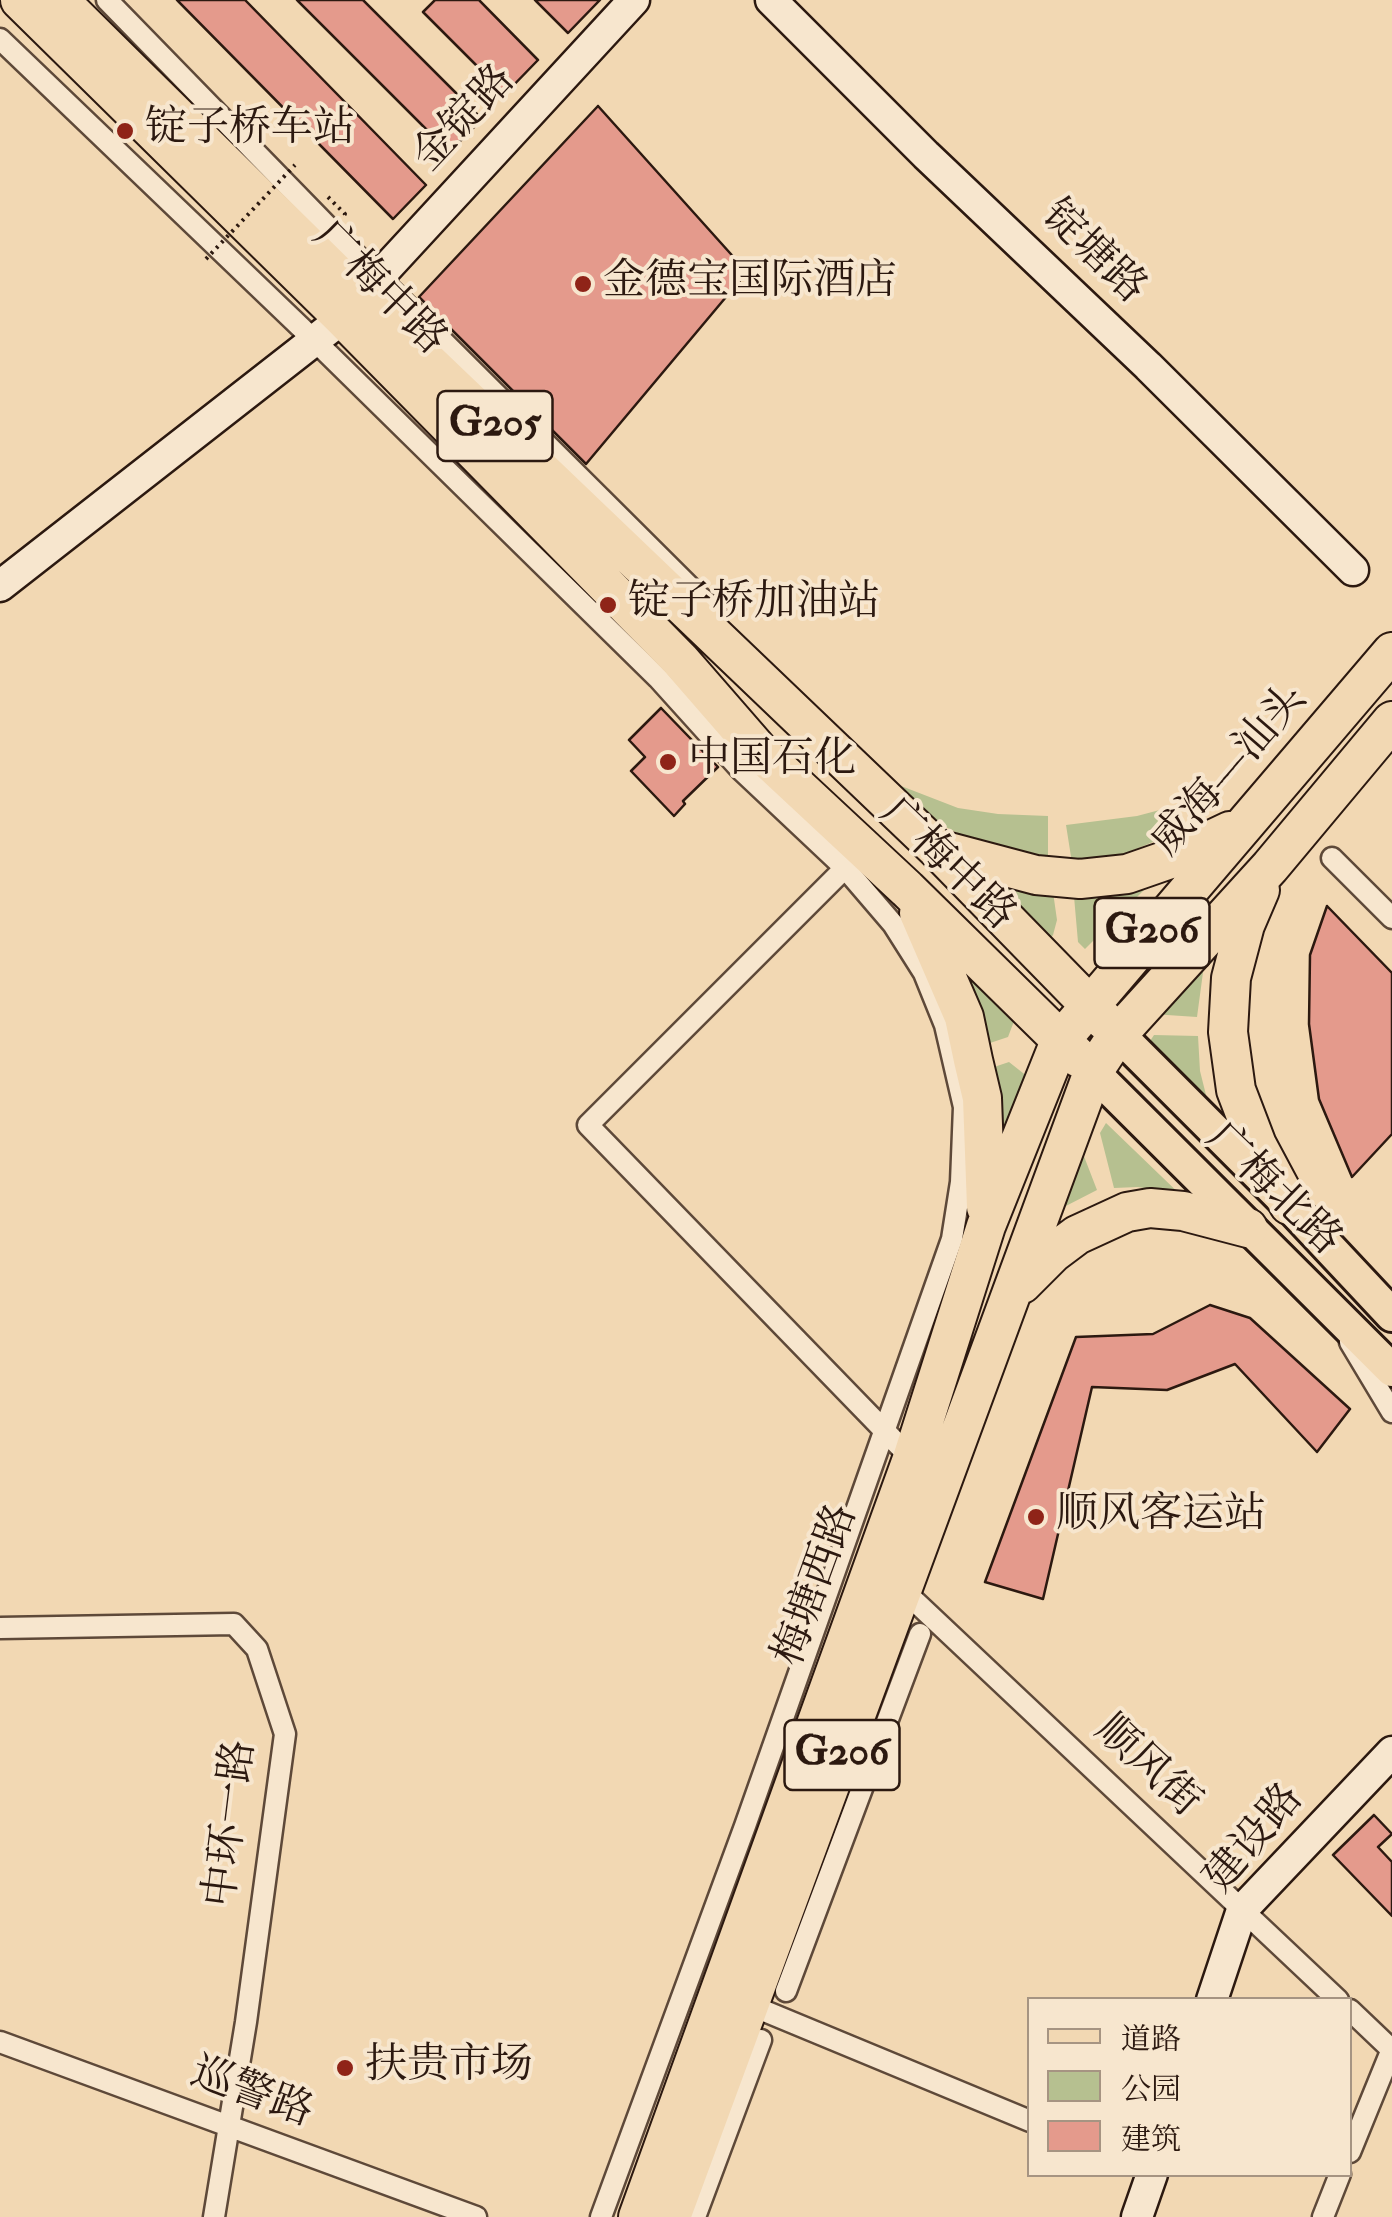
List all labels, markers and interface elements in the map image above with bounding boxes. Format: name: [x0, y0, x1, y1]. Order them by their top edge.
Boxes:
street label: 金锭路: [405, 57, 527, 183]
place label: 锭子桥车站: [145, 106, 355, 156]
marker: 锭子桥车站: [114, 120, 136, 142]
street label: 锭塘路: [1029, 192, 1155, 316]
street label: 广梅中路: [301, 213, 455, 367]
place label: 金德宝国际酒店: [603, 259, 897, 309]
marker: 金德宝国际酒店: [572, 273, 594, 295]
road number: G205: [438, 391, 552, 461]
place label: 锭子桥加油站: [628, 580, 880, 630]
marker: 锭子桥加油站: [597, 594, 619, 616]
street label: 威海—汕头: [1143, 676, 1319, 868]
place label: 中国石化: [688, 737, 856, 787]
marker: 中国石化: [657, 751, 679, 773]
street label: 广梅中路: [868, 790, 1024, 942]
road number: G206: [1094, 898, 1210, 968]
street label: 广梅北路: [1194, 1115, 1350, 1267]
place label: 顺风客运站: [1056, 1492, 1266, 1542]
street label: 梅塘西路: [766, 1498, 870, 1674]
marker: 顺风客运站: [1025, 1506, 1047, 1528]
street label: 顺风街: [1083, 1707, 1209, 1829]
road number: G206: [784, 1720, 900, 1790]
street label: 中环一路: [198, 1738, 268, 1910]
street label: 建设路: [1196, 1776, 1316, 1904]
legend: [1027, 1997, 1352, 2177]
text: 道路: [1121, 2021, 1181, 2058]
place label: 扶贵市场: [365, 2043, 533, 2093]
street label: 巡警路: [183, 2050, 319, 2140]
marker: 扶贵市场: [334, 2057, 356, 2079]
text: 公园: [1121, 2071, 1181, 2108]
text: 建筑: [1121, 2121, 1181, 2158]

